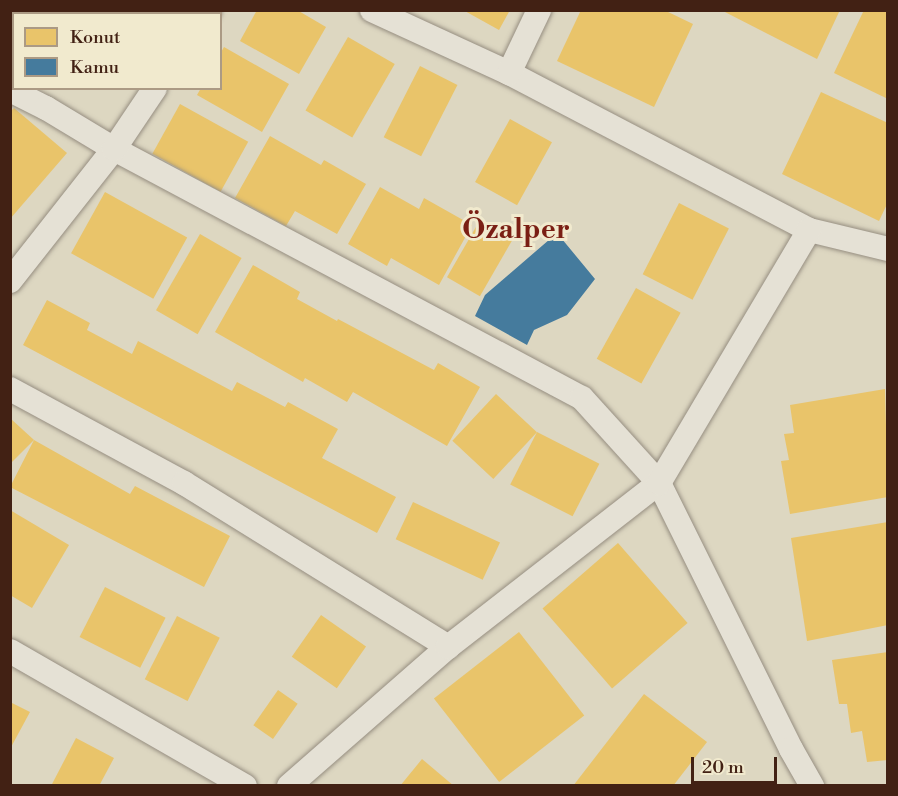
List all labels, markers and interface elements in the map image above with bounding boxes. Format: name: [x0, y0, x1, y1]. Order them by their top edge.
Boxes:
legend: [12, 12, 222, 90]
text: Konut: [70, 26, 120, 49]
text: Kamu: [70, 56, 119, 79]
district label: Özalper: [462, 213, 570, 247]
scale bar: [694, 745, 780, 783]
text: 20 m: [702, 756, 744, 779]

